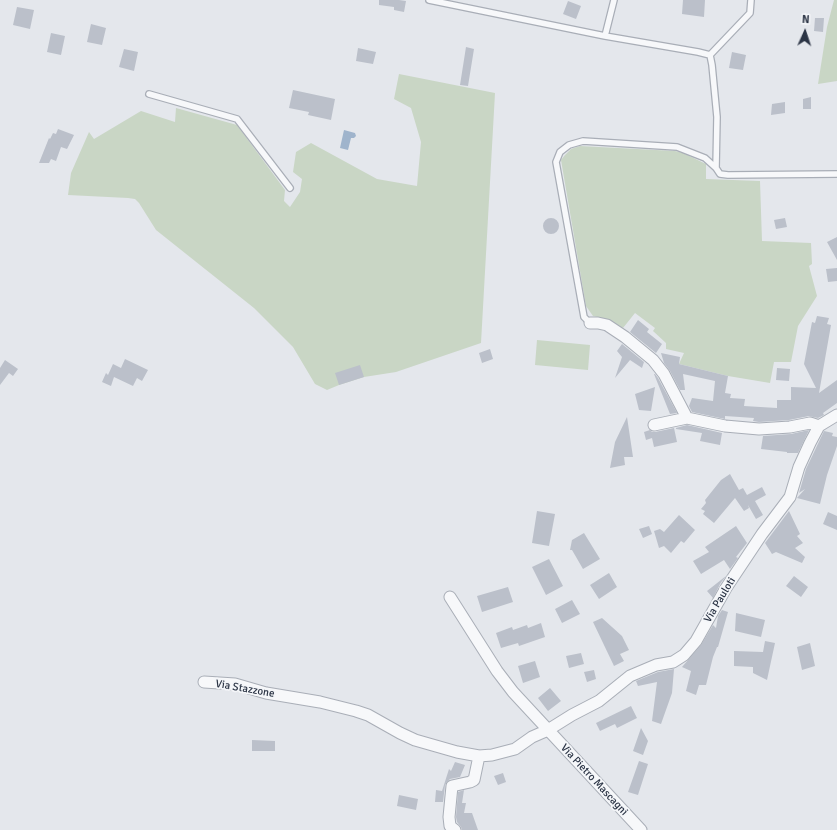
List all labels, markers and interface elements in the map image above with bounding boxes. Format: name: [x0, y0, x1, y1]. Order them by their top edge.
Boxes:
north arrow: [785, 12, 825, 52]
text: N: [801, 13, 810, 26]
street label: Via Pauloti: [701, 575, 739, 625]
street label: Via Stazzone: [214, 677, 276, 701]
street label: Via Pietro Mascagni: [558, 742, 630, 818]

